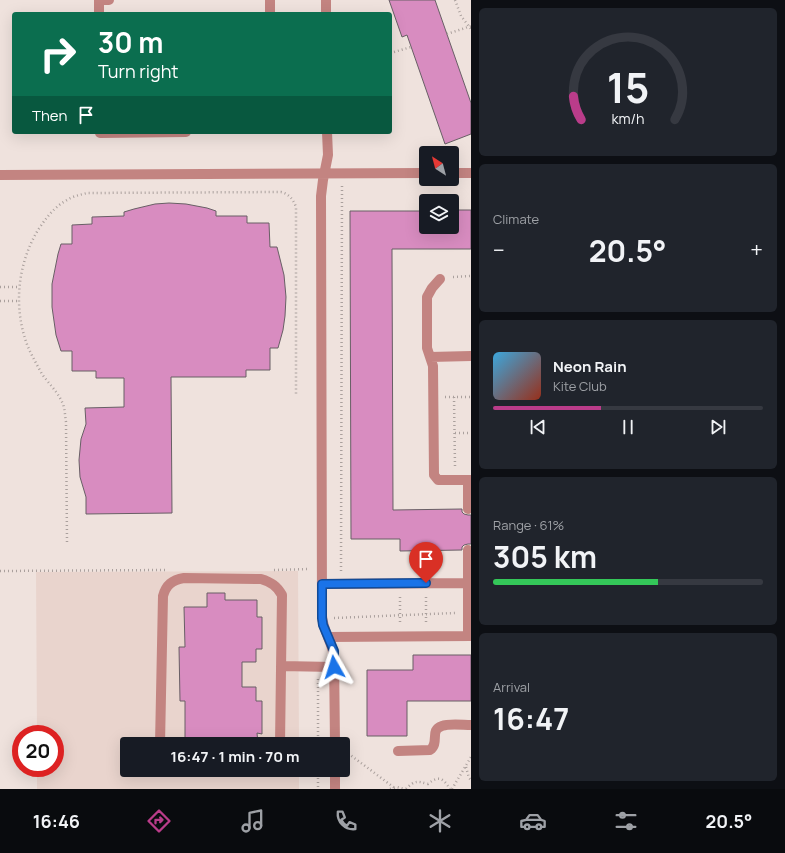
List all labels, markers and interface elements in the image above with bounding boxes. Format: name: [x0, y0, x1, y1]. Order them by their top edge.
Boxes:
text: 30 m: [98, 23, 163, 61]
icon: right: [32, 28, 84, 80]
text: Turn right: [98, 59, 179, 83]
text: 15: [607, 59, 649, 115]
icon: arrive: [75, 104, 97, 126]
text: Then: [32, 105, 67, 126]
text: km/h: [611, 109, 645, 128]
north arrow: [419, 146, 459, 186]
map controls: [419, 146, 459, 234]
button: layers: [419, 194, 459, 234]
text: Climate: [493, 210, 539, 228]
text: 20.5°: [589, 230, 667, 271]
text: −: [493, 235, 505, 265]
text: +: [750, 235, 763, 265]
text: Neon Rain: [553, 356, 627, 377]
text: Kite Club: [553, 377, 607, 395]
icon: previous: [527, 416, 549, 438]
icon: pause: [617, 416, 639, 438]
icon: next: [707, 416, 729, 438]
text: Range · 61%: [493, 516, 564, 534]
text: 305 km: [493, 536, 597, 577]
pin: [409, 542, 443, 583]
icon: arrive: [415, 548, 437, 570]
position arrow: [313, 646, 355, 688]
text: Arrival: [493, 678, 530, 696]
text: 16:47: [493, 698, 569, 739]
speed limit sign: 20: [12, 725, 64, 777]
text: 16:47 · 1 min · 70 m: [170, 746, 300, 767]
icon: directions: [145, 807, 173, 835]
icon: music: [239, 807, 267, 835]
icon: phone: [332, 807, 360, 835]
icon: climate: [426, 807, 454, 835]
icon: car: [519, 807, 547, 835]
icon: filters: [612, 807, 640, 835]
text: 16:46: [33, 809, 80, 833]
text: 20.5°: [706, 809, 752, 833]

